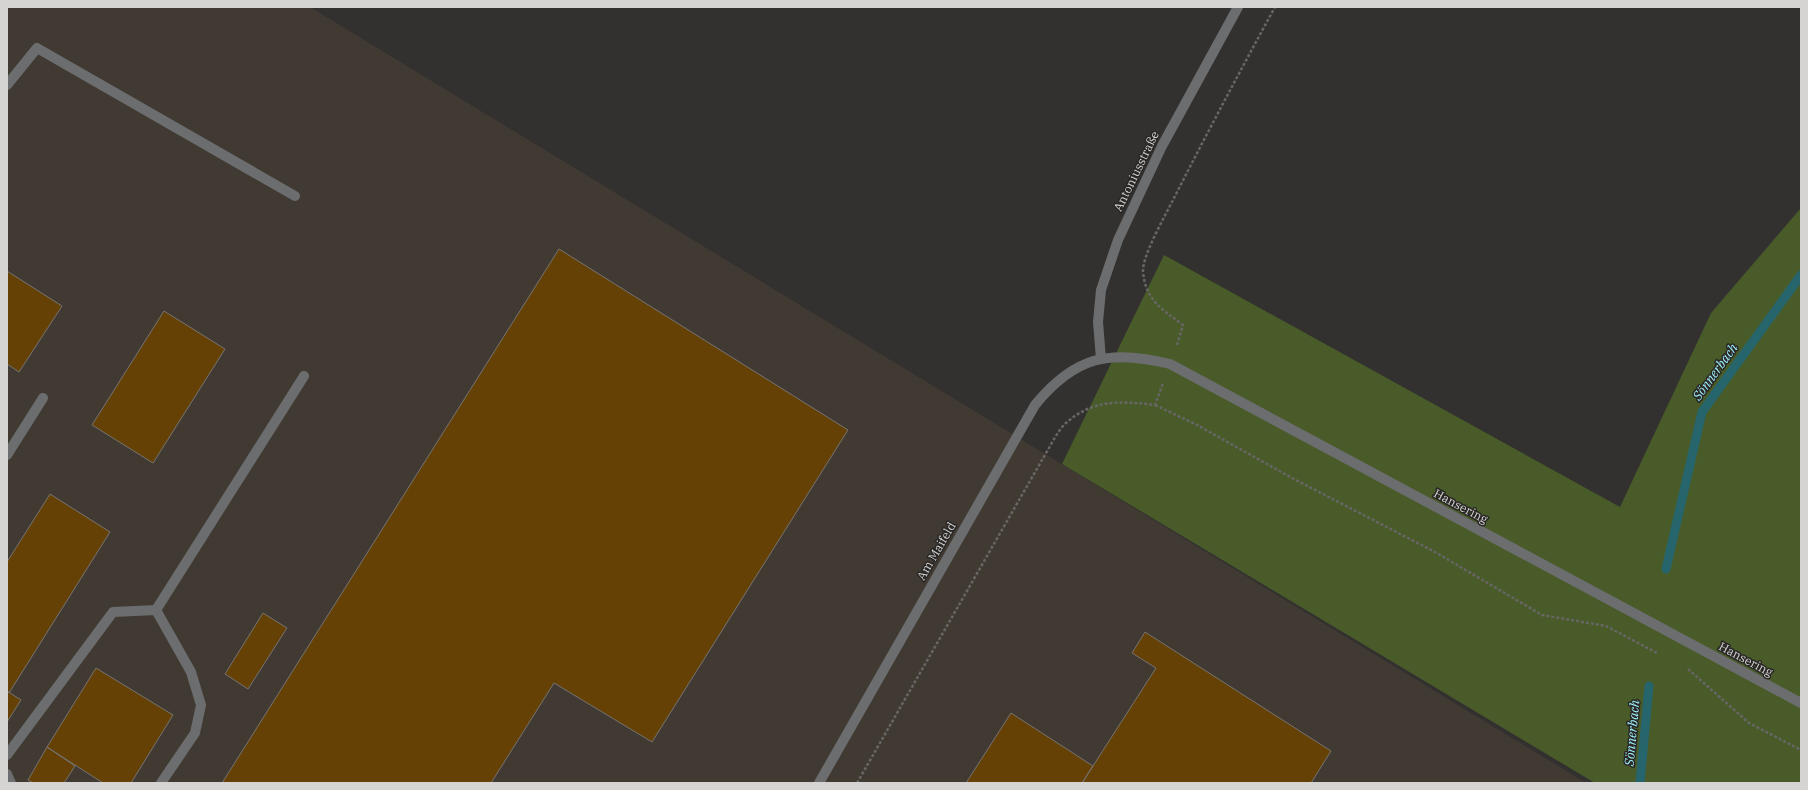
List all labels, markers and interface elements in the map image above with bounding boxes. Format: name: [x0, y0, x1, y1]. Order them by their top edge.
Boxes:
street label: Antoniusstraße: [1110, 128, 1162, 214]
water label: Sönnerbach: [1688, 340, 1741, 405]
street label: Hansering: [1431, 485, 1491, 527]
street label: Am Maifeld: [913, 519, 959, 583]
street label: Hansering: [1716, 638, 1776, 680]
water label: Sönnerbach: [1621, 699, 1643, 768]

